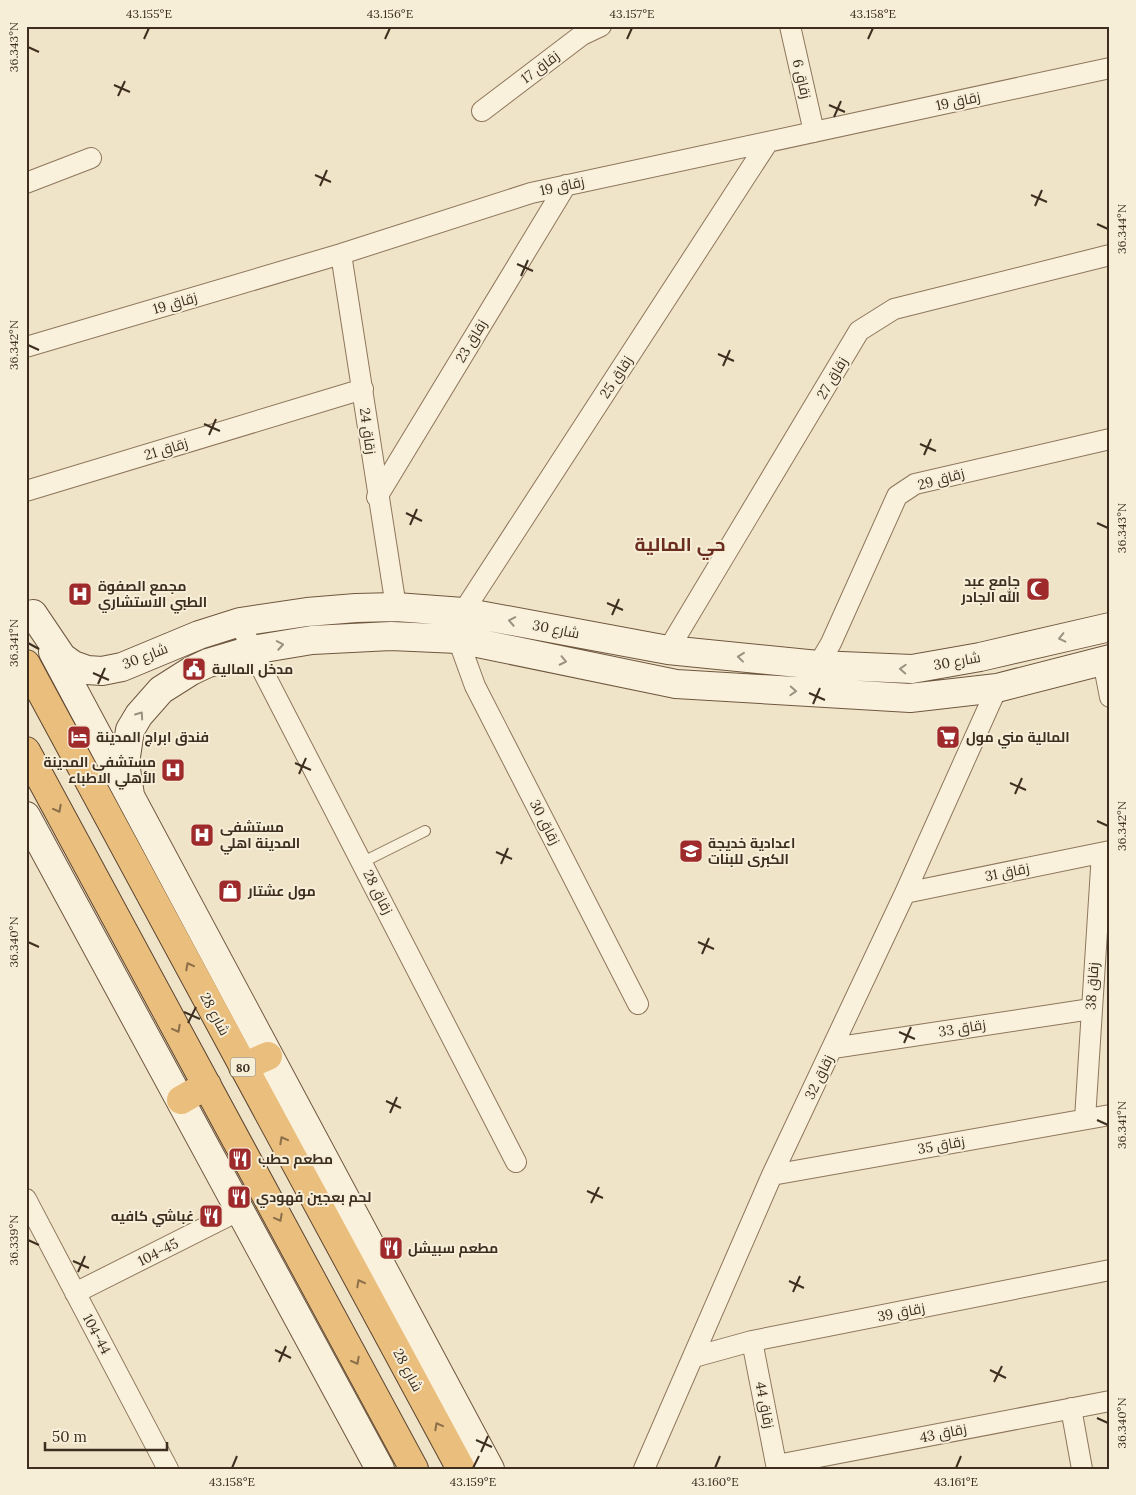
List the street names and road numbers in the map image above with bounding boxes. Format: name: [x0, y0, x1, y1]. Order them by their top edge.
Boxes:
street label: زقاق 17: [517, 47, 563, 87]
street label: زقاق 6: [789, 57, 815, 101]
street label: زقاق 19: [934, 87, 982, 115]
street label: زقاق 19: [538, 172, 586, 200]
street label: زقاق 19: [151, 288, 199, 318]
street label: زقاق 23: [451, 316, 491, 366]
street label: زقاق 25: [596, 352, 636, 402]
street label: زقاق 27: [812, 354, 852, 402]
street label: زقاق 24: [356, 407, 380, 455]
street label: زقاق 21: [142, 434, 190, 464]
street label: زقاق 29: [916, 464, 966, 494]
street label: شارع 30: [531, 616, 581, 642]
street label: شارع 30: [120, 639, 170, 673]
street label: شارع 30: [932, 648, 982, 674]
street label: زقاق 30: [526, 796, 564, 848]
street label: زقاق 31: [983, 859, 1031, 885]
street label: زقاق 28: [359, 867, 397, 917]
street label: زقاق 38: [1081, 962, 1103, 1010]
street label: شارع 28: [196, 989, 234, 1039]
street label: زقاق 33: [937, 1015, 987, 1041]
street label: زقاق 32: [801, 1052, 837, 1102]
road number: 80: [230, 1058, 256, 1076]
street label: زقاق 35: [916, 1132, 966, 1158]
street label: 104-45: [135, 1234, 181, 1270]
street label: زقاق 39: [876, 1299, 926, 1325]
street label: 104-44: [79, 1311, 115, 1358]
street label: شارع 28: [389, 1345, 427, 1395]
street label: زقاق 44: [752, 1380, 778, 1430]
street label: زقاق 43: [918, 1420, 968, 1446]

